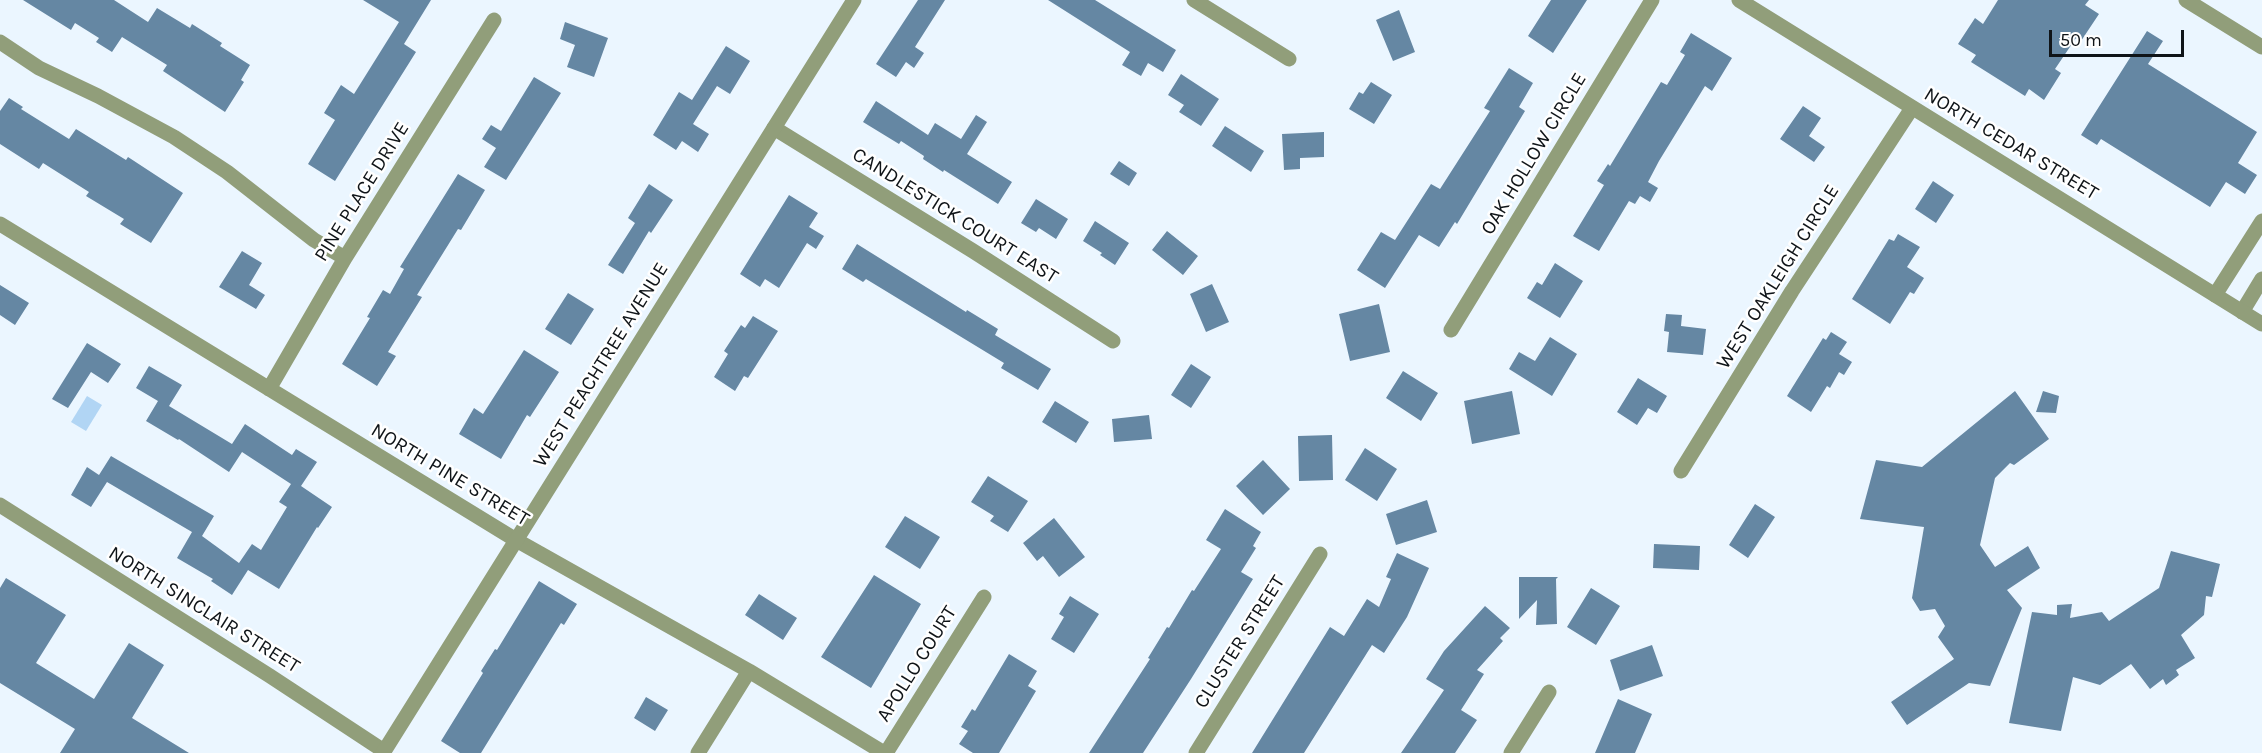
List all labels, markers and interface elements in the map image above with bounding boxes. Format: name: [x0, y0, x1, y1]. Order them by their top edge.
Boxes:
scale bar: [2052, 18, 2187, 56]
text: 50 m: [2060, 29, 2102, 51]
street label: OAK HOLLOW CIRCLE: [1476, 69, 1592, 239]
street label: NORTH CEDAR STREET: [1920, 82, 2102, 206]
street label: PINE PLACE DRIVE: [309, 118, 415, 266]
street label: CANDLESTICK COURT EAST: [848, 143, 1062, 289]
street label: WEST OAKLEIGH CIRCLE: [1711, 180, 1845, 374]
street label: WEST PEACHTREE AVENUE: [528, 258, 674, 472]
street label: NORTH PINE STREET: [367, 418, 533, 532]
street label: NORTH SINCLAIR STREET: [104, 541, 304, 679]
street label: CLUSTER STREET: [1190, 571, 1290, 713]
street label: APOLLO COURT: [872, 602, 962, 726]

